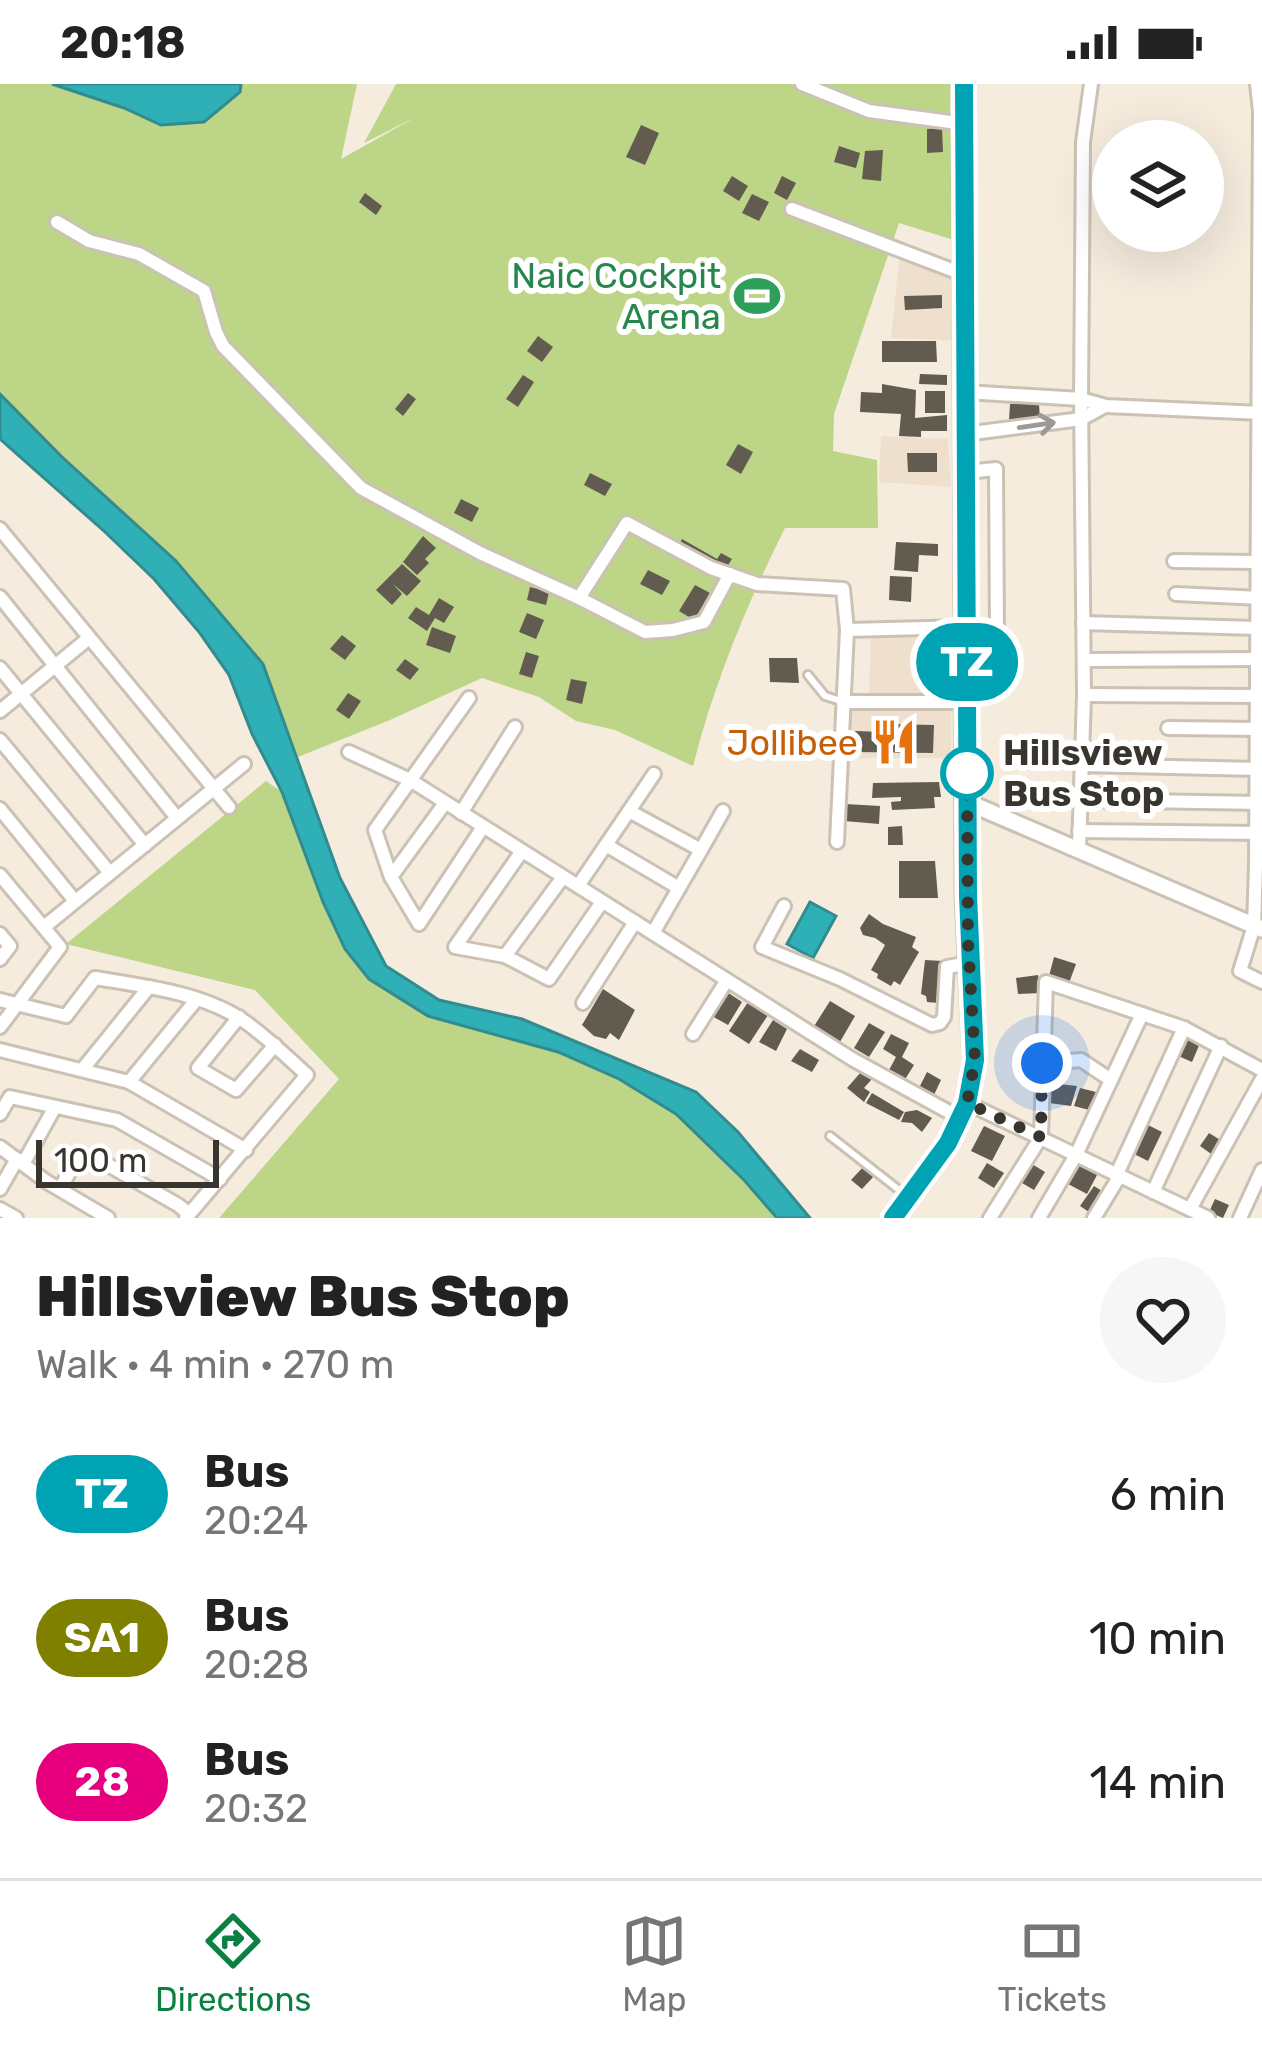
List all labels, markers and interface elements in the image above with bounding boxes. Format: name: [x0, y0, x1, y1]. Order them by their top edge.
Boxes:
text: 20:18: [60, 16, 186, 69]
map controls: [1092, 120, 1224, 252]
button: layers: [1092, 120, 1224, 252]
place label: Naic Cockpit Arena: [511, 254, 721, 338]
sports icon: Naic Cockpit Arena: [732, 271, 782, 321]
one-way arrow: [1017, 414, 1056, 436]
line badge: TZ: [913, 623, 1021, 701]
text: TZ: [940, 637, 994, 687]
restaurant icon: Jollibee: [869, 717, 919, 767]
place label: Jollibee: [727, 721, 858, 764]
place label: Hillsview Bus Stop: [1003, 731, 1164, 815]
marker: Hillsview Bus Stop: [942, 748, 992, 798]
your location: [1012, 1033, 1072, 1093]
scale bar: [36, 1134, 219, 1187]
text: 100 m: [54, 1141, 147, 1180]
button: heart: [1100, 1257, 1226, 1383]
text: Hillsview Bus Stop: [36, 1263, 570, 1330]
text: Walk · 4 min · 270 m: [36, 1342, 395, 1388]
text: Bus: [204, 1445, 289, 1498]
text: 6 min: [1110, 1468, 1226, 1521]
text: TZ: [75, 1469, 129, 1519]
text: 20:24: [204, 1498, 308, 1544]
text: Bus: [204, 1589, 289, 1642]
text: 10 min: [1089, 1612, 1226, 1665]
text: SA1: [64, 1613, 140, 1663]
text: 20:28: [204, 1642, 309, 1688]
text: Bus: [204, 1733, 289, 1786]
text: 14 min: [1090, 1756, 1226, 1809]
text: 28: [74, 1757, 130, 1807]
text: 20:32: [204, 1786, 308, 1832]
tab: Directions: [155, 1908, 311, 2019]
tab: Map: [621, 1908, 687, 2019]
tab: Tickets: [997, 1908, 1107, 2019]

